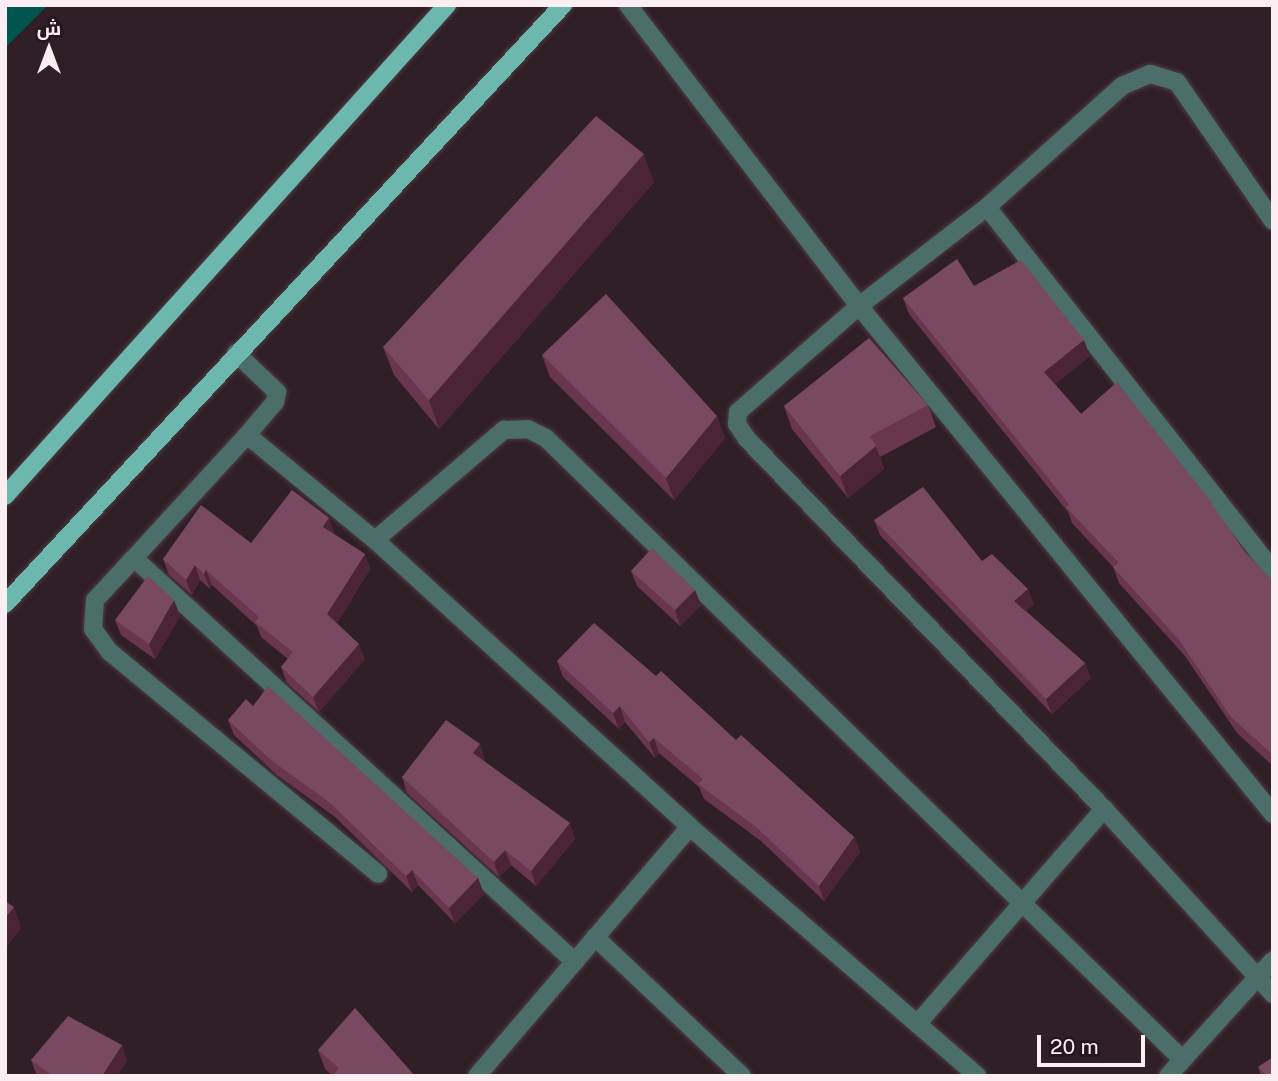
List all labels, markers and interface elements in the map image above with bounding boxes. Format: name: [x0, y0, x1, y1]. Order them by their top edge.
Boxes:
north arrow: [14, 14, 84, 84]
text: ش: [37, 17, 61, 39]
scale bar: [1040, 1021, 1148, 1066]
text: 20 m: [1050, 1034, 1099, 1059]

